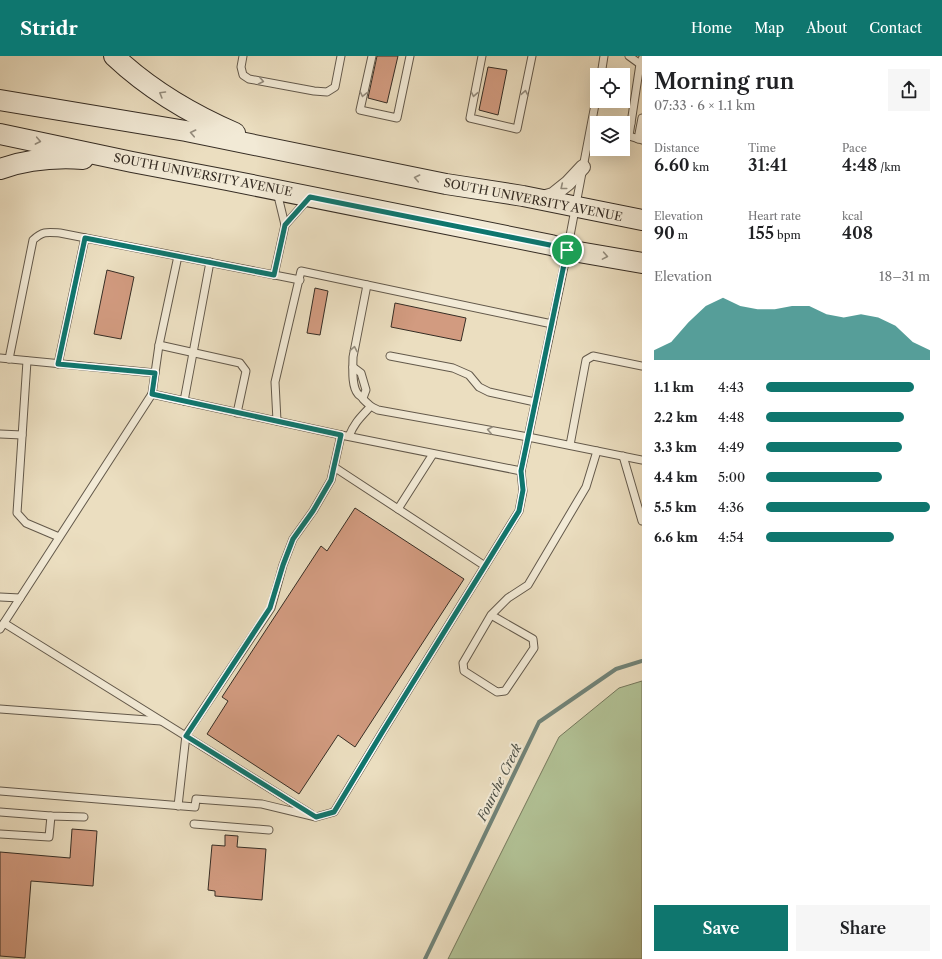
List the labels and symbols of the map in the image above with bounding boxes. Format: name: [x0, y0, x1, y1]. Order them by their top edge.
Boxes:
one-way arrow: [258, 76, 264, 85]
one-way arrow: [520, 89, 529, 96]
one-way arrow: [159, 91, 166, 99]
one-way arrow: [360, 91, 368, 97]
one-way arrow: [471, 91, 479, 97]
one-way arrow: [190, 129, 196, 137]
one-way arrow: [35, 137, 41, 145]
street label: SOUTH UNIVERSITY AVENUE: [112, 150, 294, 199]
one-way arrow: [414, 174, 421, 182]
street label: SOUTH UNIVERSITY AVENUE: [442, 175, 624, 224]
one-way arrow: [560, 182, 568, 189]
pin: [550, 233, 584, 267]
one-way arrow: [601, 251, 608, 260]
one-way arrow: [350, 346, 358, 352]
one-way arrow: [487, 426, 493, 435]
water label: Fourche Creek: [473, 740, 525, 824]

